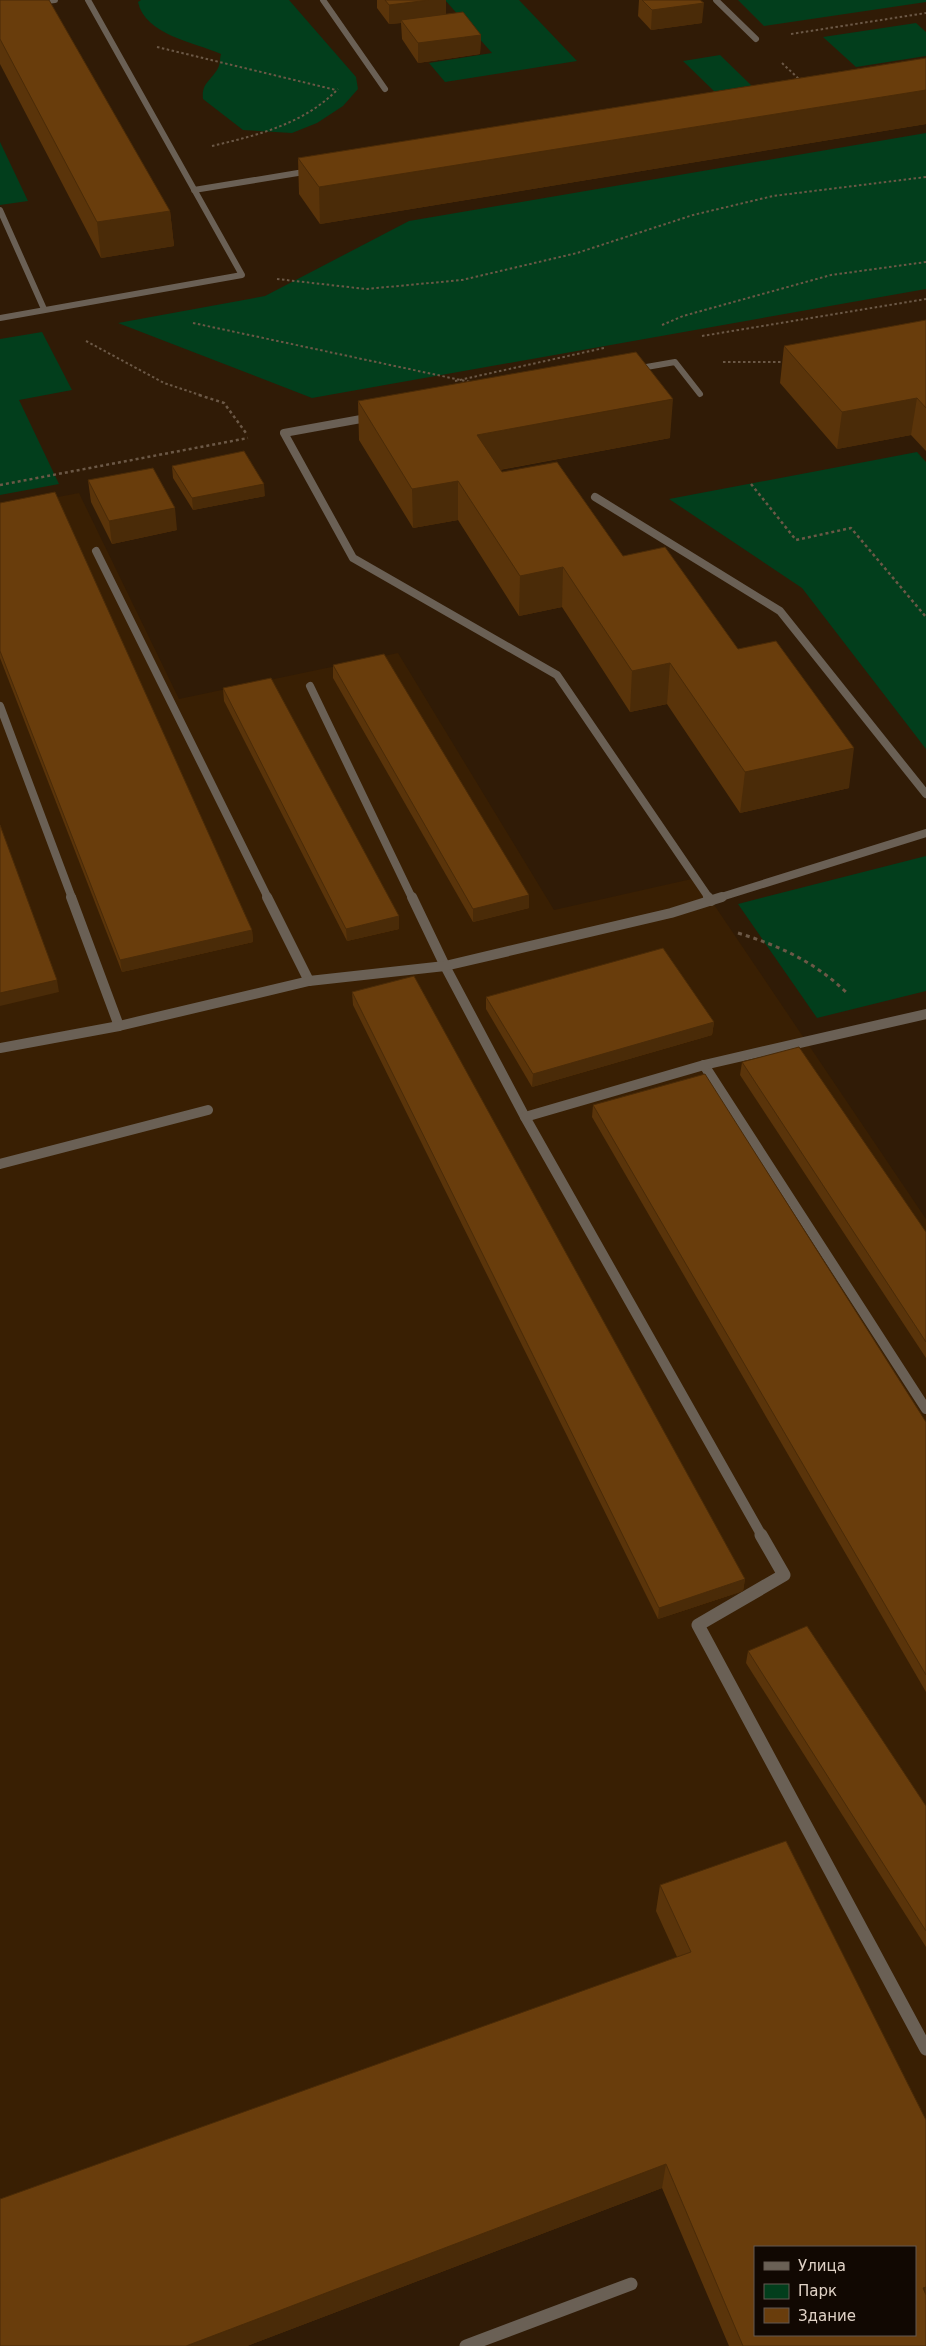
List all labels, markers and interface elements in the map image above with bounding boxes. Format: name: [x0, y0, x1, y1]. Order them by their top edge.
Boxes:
legend: [754, 2246, 916, 2336]
text: Улица: [798, 2257, 846, 2275]
text: Парк: [798, 2282, 837, 2300]
text: Здание: [798, 2307, 856, 2325]

